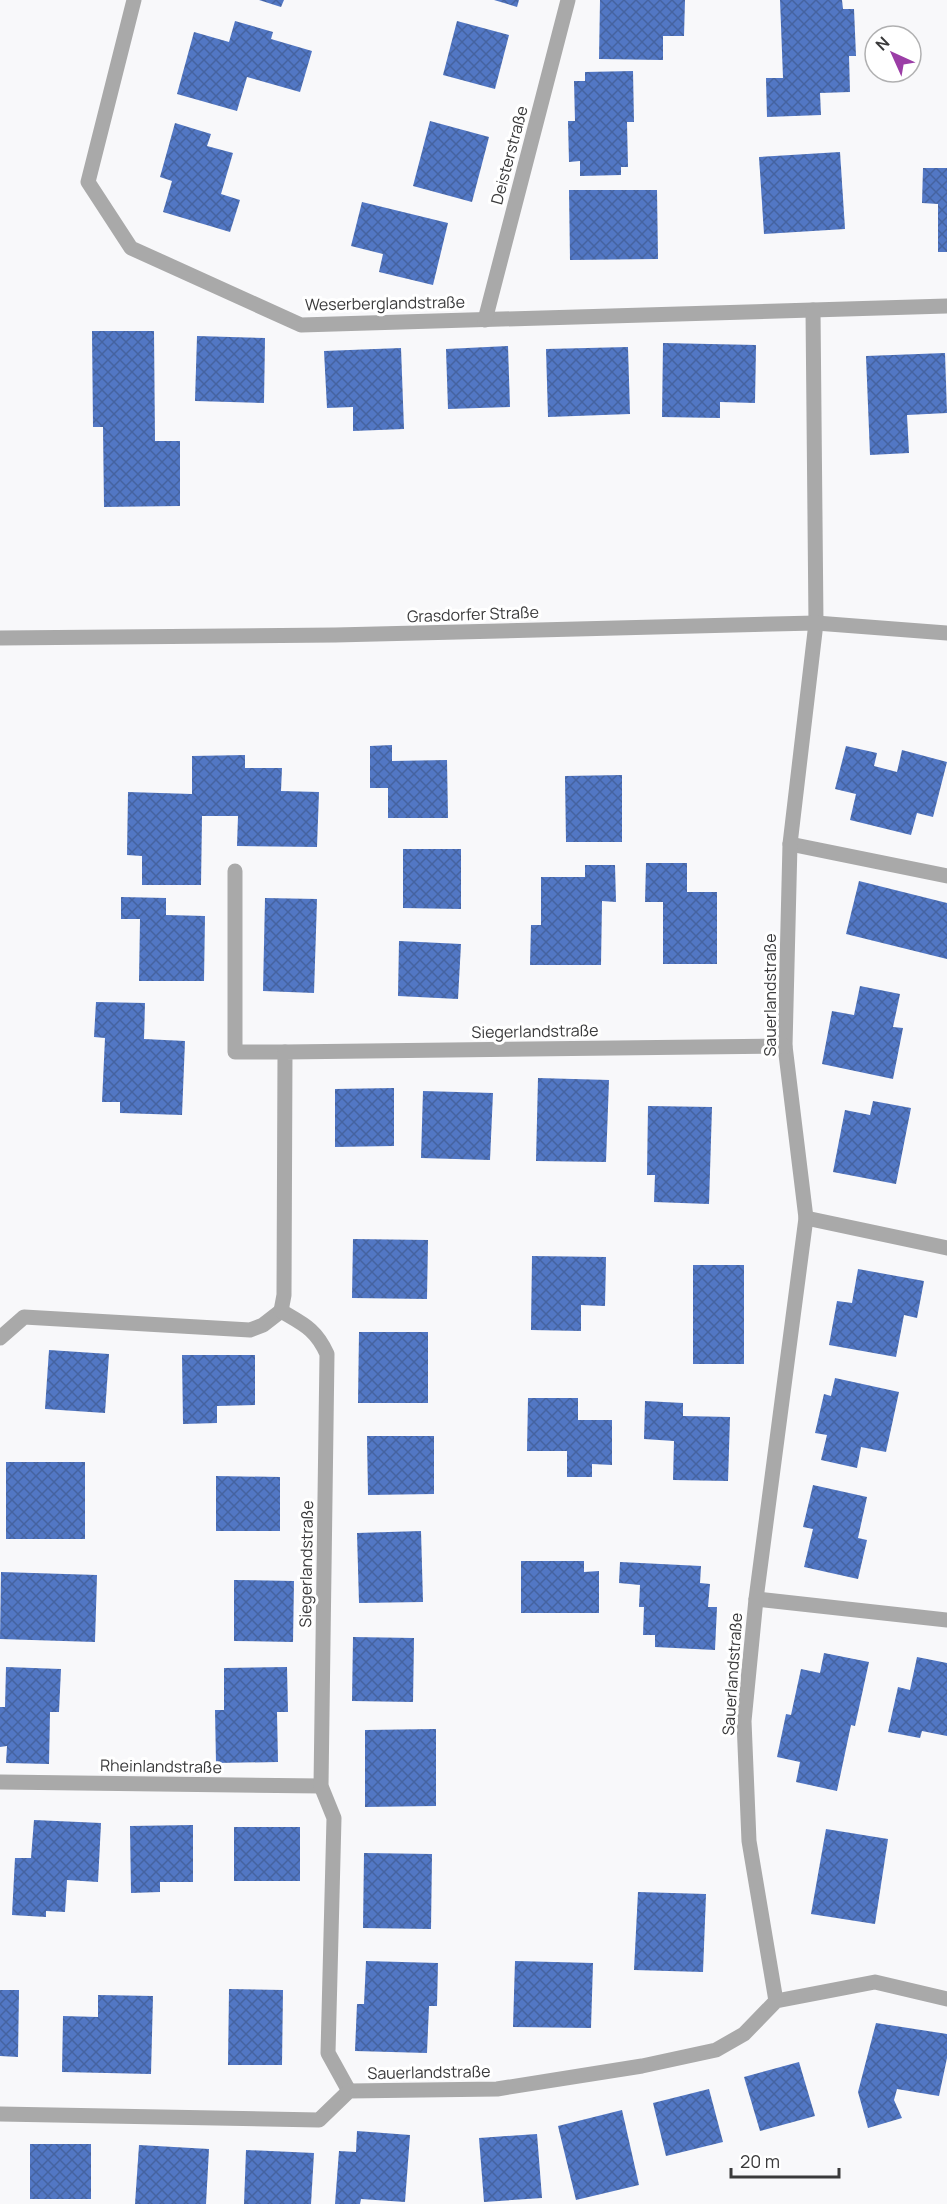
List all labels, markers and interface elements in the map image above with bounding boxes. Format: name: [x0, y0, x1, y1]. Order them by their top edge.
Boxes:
north arrow: [863, 24, 923, 84]
text: N: [871, 32, 894, 55]
street label: Deisterstraße: [485, 103, 533, 207]
street label: Weserberglandstraße: [305, 291, 465, 315]
street label: Grasdorfer Straße: [407, 601, 539, 627]
street label: Sauerlandstraße: [759, 933, 781, 1057]
street label: Siegerlandstraße: [471, 1019, 599, 1043]
street label: Siegerlandstraße: [294, 1500, 318, 1628]
street label: Sauerlandstraße: [717, 1612, 747, 1736]
street label: Rheinlandstraße: [100, 1754, 222, 1778]
street label: Sauerlandstraße: [367, 2060, 491, 2084]
scale bar: [731, 2141, 839, 2179]
text: 20 m: [740, 2149, 780, 2173]

